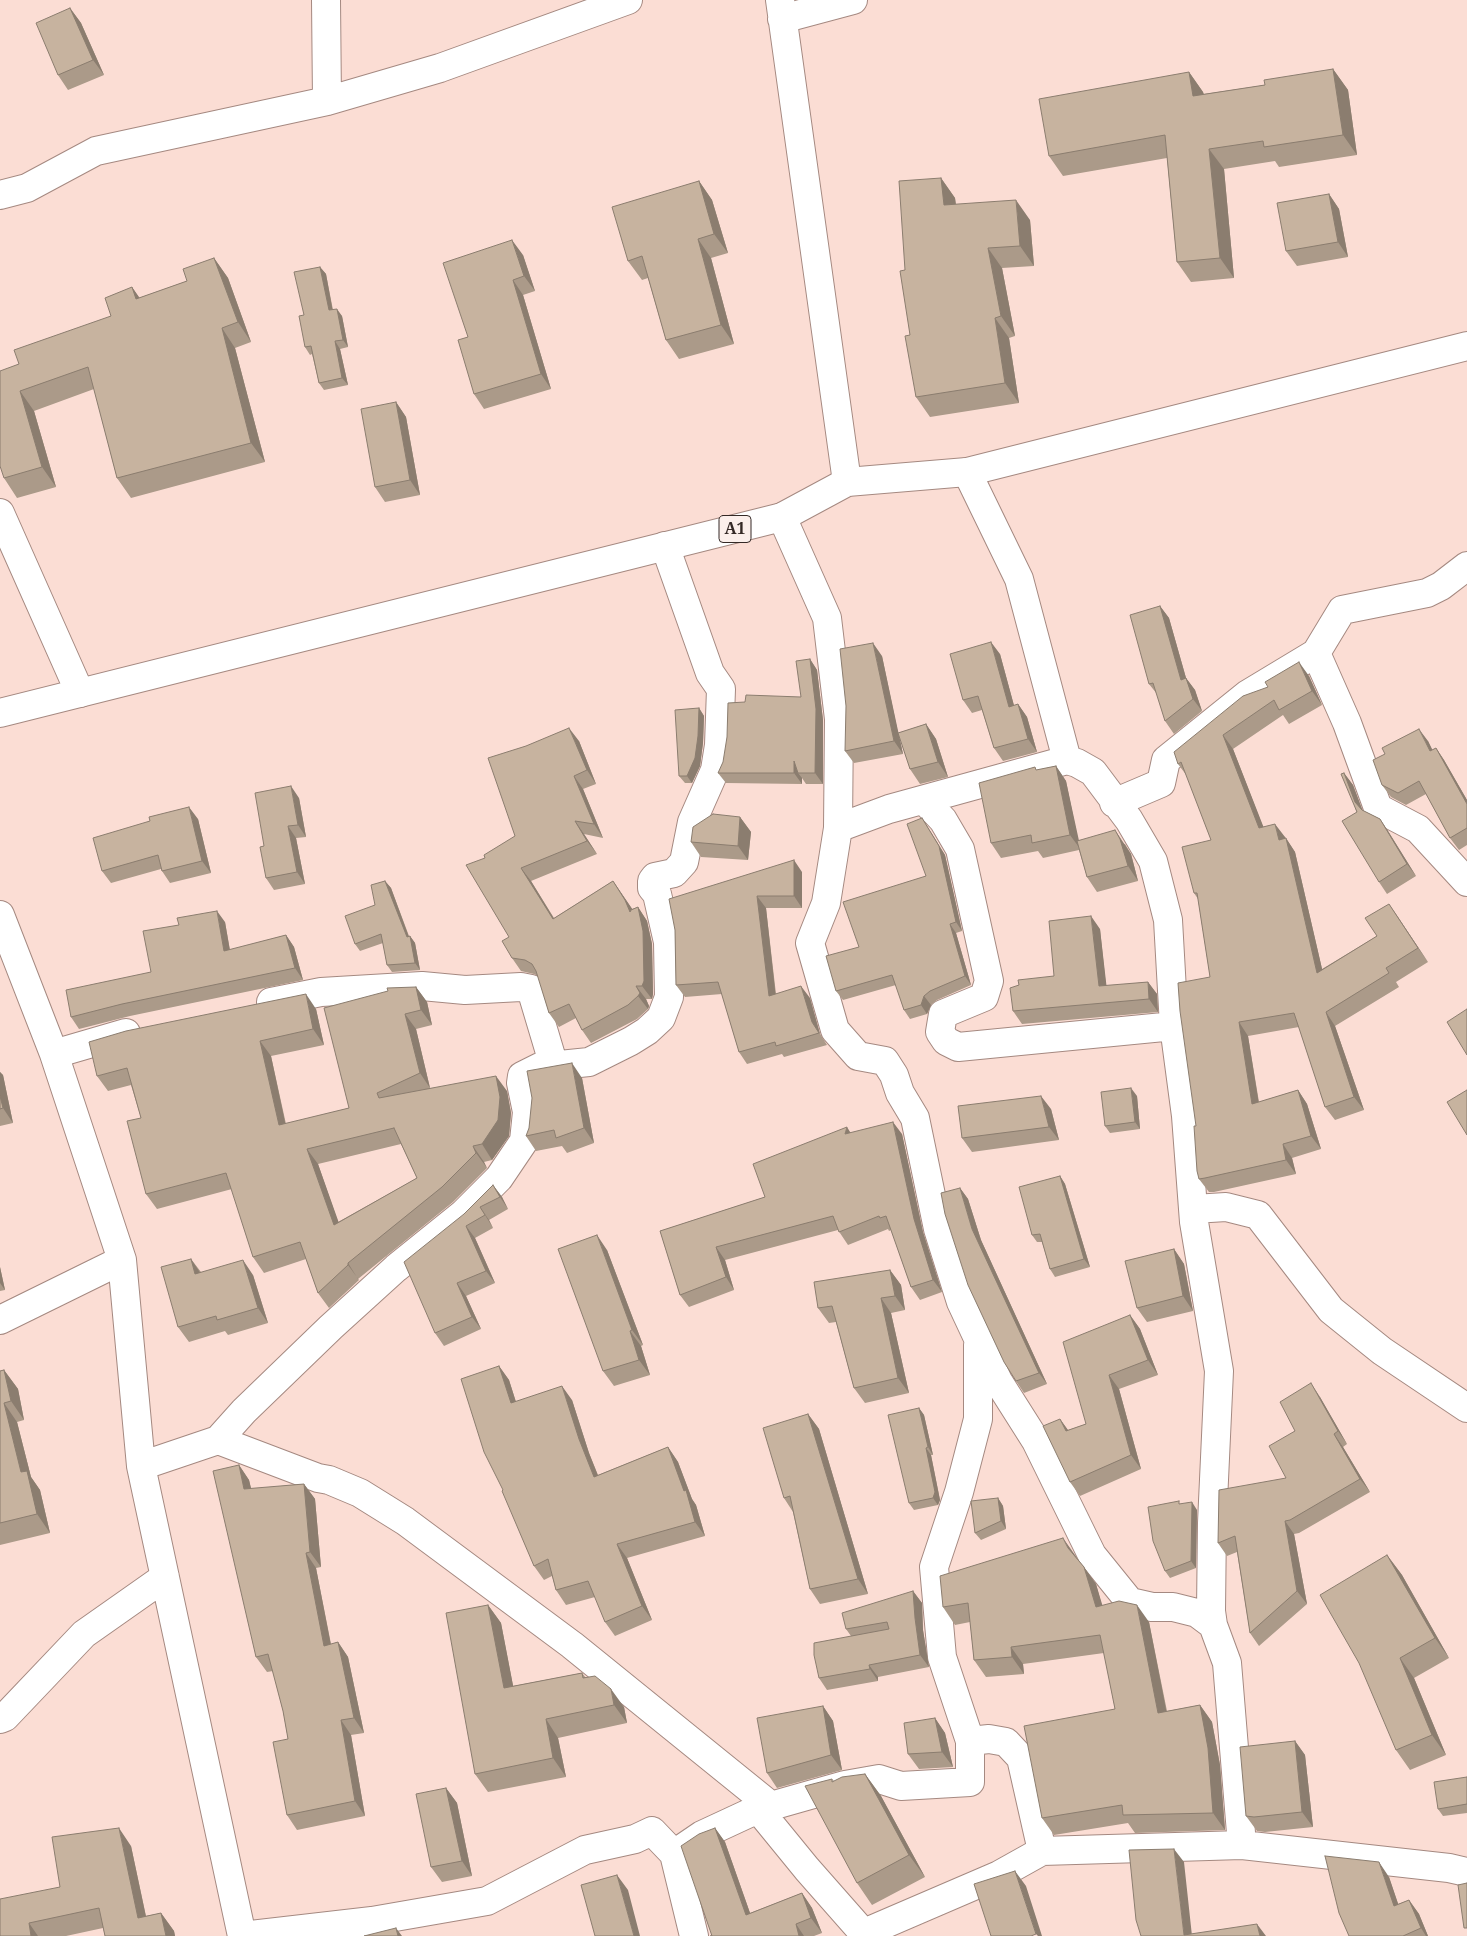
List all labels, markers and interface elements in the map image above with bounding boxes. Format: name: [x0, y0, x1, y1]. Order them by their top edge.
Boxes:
road number: A1: [719, 516, 751, 542]

